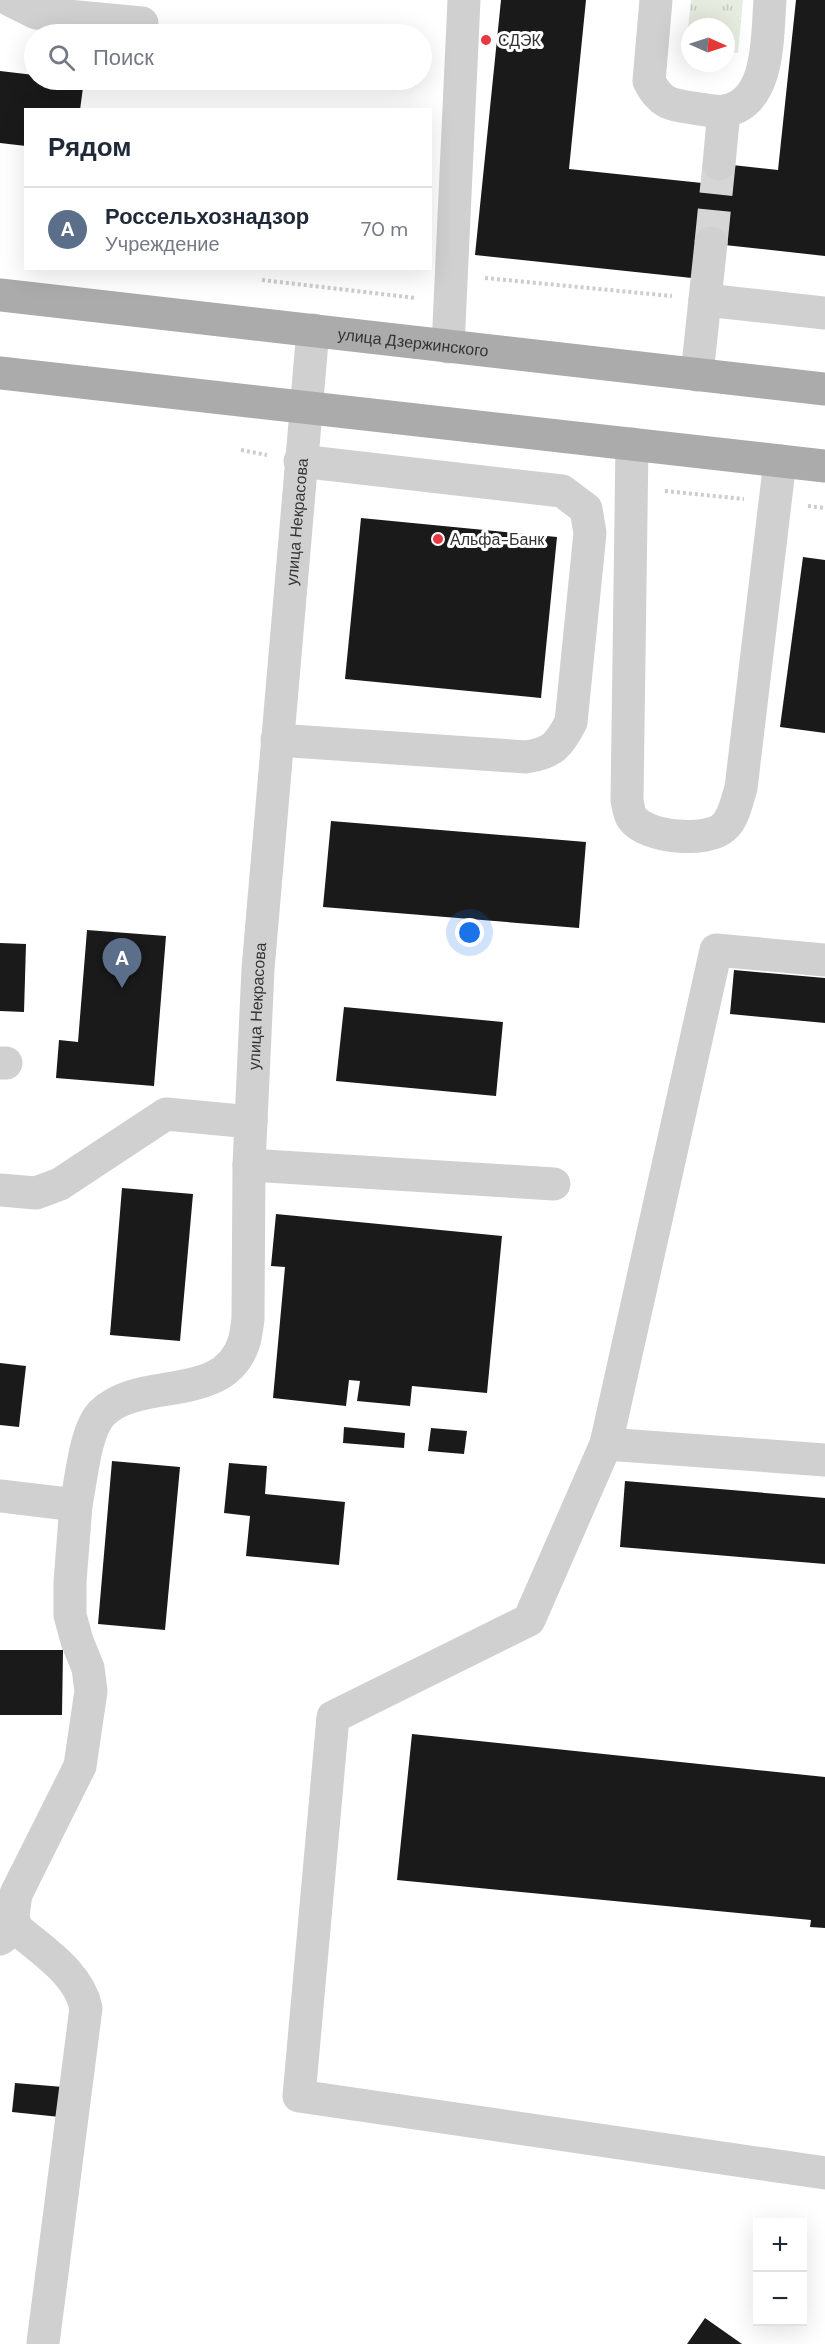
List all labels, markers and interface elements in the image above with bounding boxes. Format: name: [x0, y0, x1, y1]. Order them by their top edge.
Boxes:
north arrow: [681, 18, 735, 72]
search box: [24, 24, 432, 90]
place label: СДЭК: [498, 30, 542, 51]
marker: СДЭК: [479, 33, 493, 47]
icon: search: [45, 41, 78, 74]
text: Поиск: [93, 43, 154, 72]
text: Рядом: [48, 130, 131, 164]
text: Россельхознадзор: [105, 202, 309, 231]
text: A: [60, 216, 75, 242]
text: 70 m: [361, 216, 408, 242]
text: Учреждение: [105, 231, 220, 257]
street label: улица Дзержинского: [337, 323, 490, 361]
street label: улица Некрасова: [281, 457, 312, 586]
place label: Альфа-Банк: [450, 529, 545, 550]
marker: Альфа-Банк: [431, 532, 445, 546]
your location: [455, 918, 484, 947]
pin: A: [102, 938, 142, 988]
street label: улица Некрасова: [243, 941, 271, 1071]
map controls: [753, 2218, 807, 2326]
button: +: [753, 2218, 807, 2272]
button: −: [753, 2272, 807, 2326]

